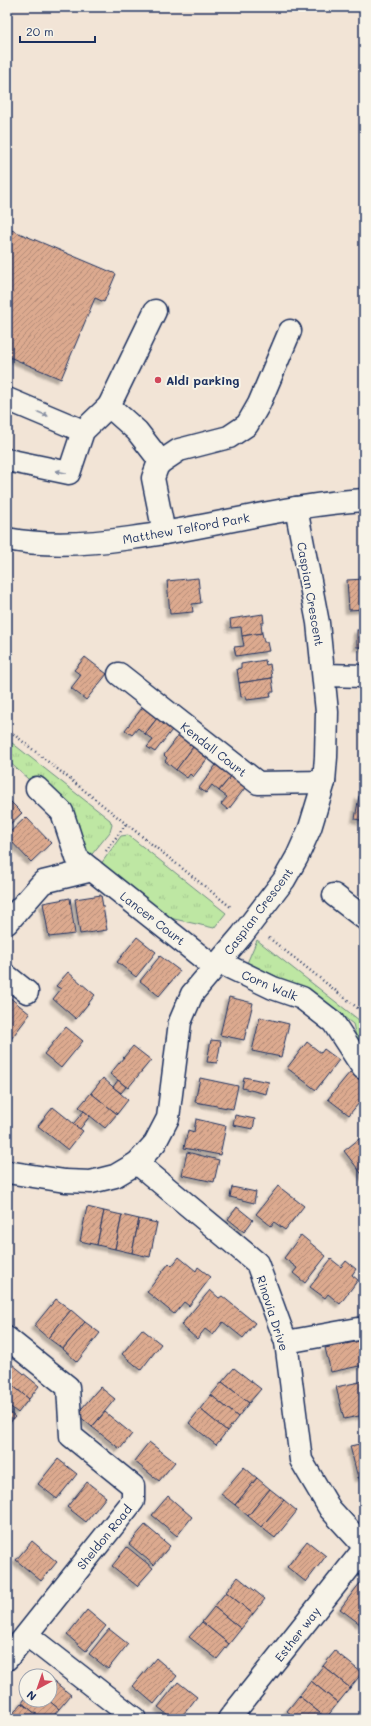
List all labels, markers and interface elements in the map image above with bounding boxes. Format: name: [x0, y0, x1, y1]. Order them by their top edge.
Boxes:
scale bar: [20, 18, 95, 44]
text: 20 m: [26, 23, 54, 39]
place label: Aldi parking: [166, 372, 239, 388]
marker: Aldi parking: [153, 375, 163, 385]
one-way arrow: [37, 411, 48, 417]
one-way arrow: [55, 468, 67, 474]
street label: Matthew Telford Park: [121, 509, 251, 547]
street label: Caspian Crescent: [294, 541, 328, 647]
street label: Kendall Court: [178, 718, 250, 780]
street label: Caspian Crescent: [220, 864, 296, 958]
street label: Lancer Court: [117, 888, 189, 948]
street label: Corn Walk: [239, 966, 301, 1004]
street label: Rinovia Drive: [253, 1273, 293, 1353]
street label: Sheldon Road: [73, 1501, 135, 1573]
street label: Esther way: [271, 1603, 323, 1665]
north arrow: [18, 1668, 58, 1708]
text: N: [23, 1688, 39, 1704]

